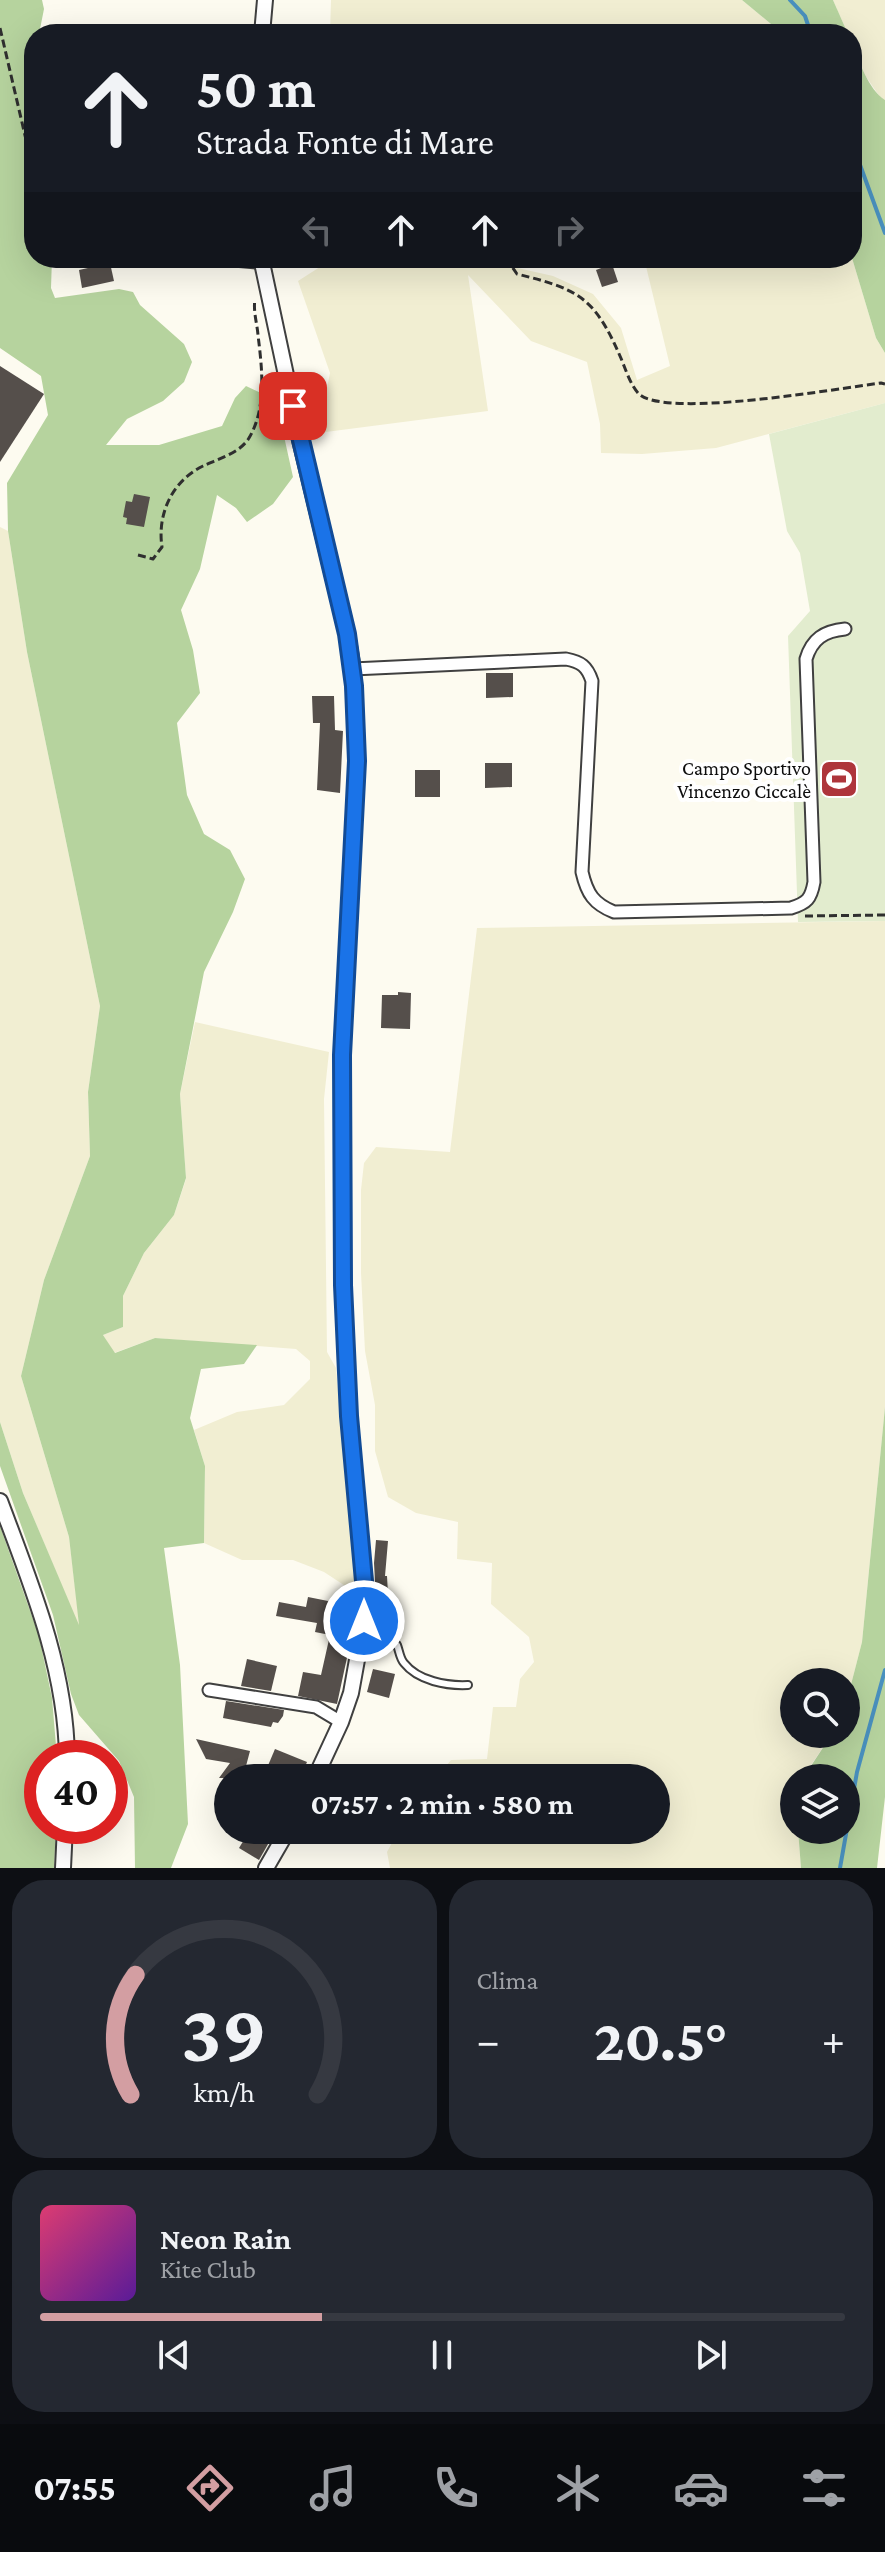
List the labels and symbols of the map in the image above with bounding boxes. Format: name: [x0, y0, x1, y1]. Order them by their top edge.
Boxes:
pin: [259, 372, 327, 440]
place label: Campo Sportivo Vincenzo Ciccalè: [677, 757, 811, 802]
sports icon: Campo Sportivo Vincenzo Ciccalè: [818, 758, 860, 800]
position arrow: [322, 1579, 406, 1663]
speed limit sign: 40: [24, 1740, 128, 1844]

